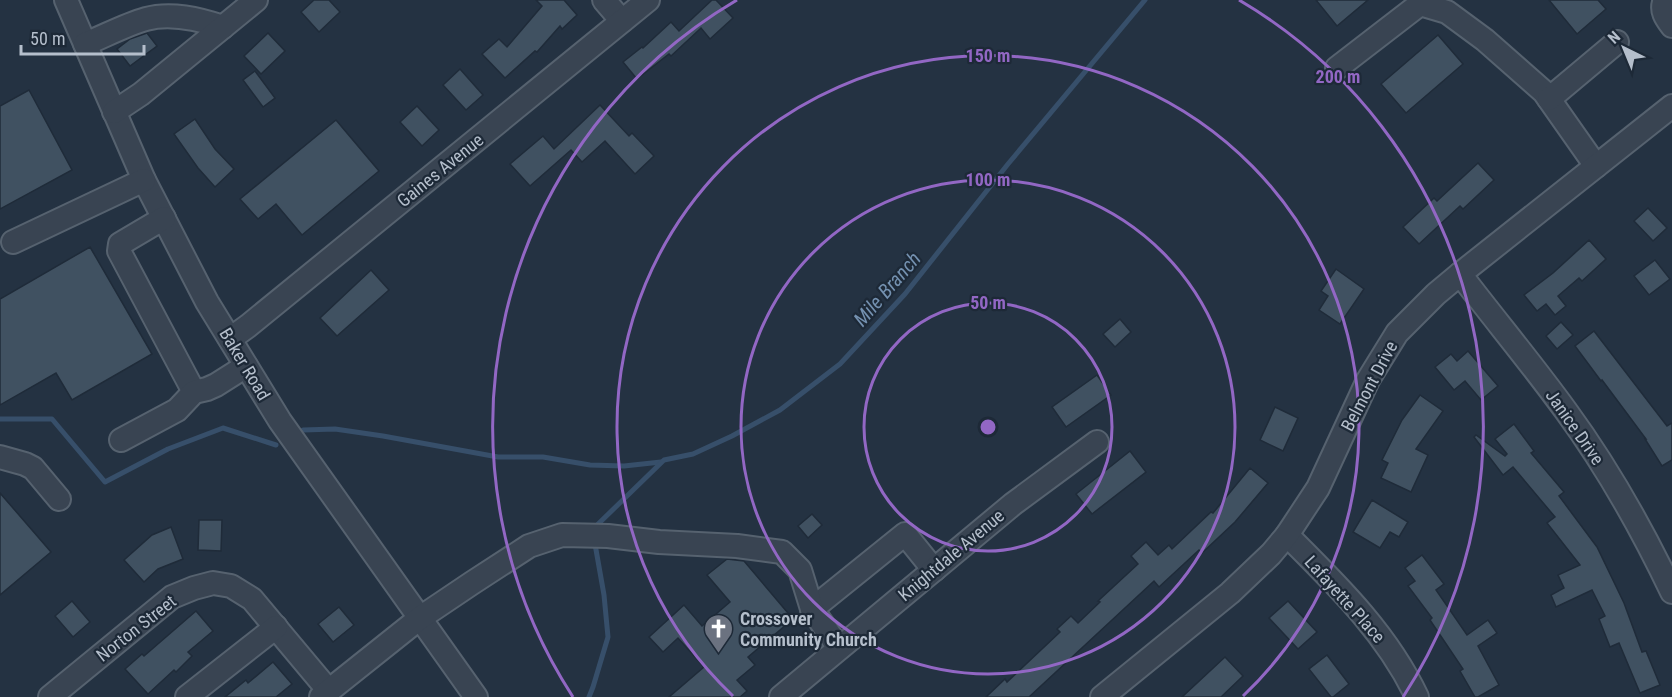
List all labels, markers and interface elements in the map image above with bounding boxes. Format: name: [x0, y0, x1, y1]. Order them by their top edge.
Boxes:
scale bar: [21, 18, 144, 56]
north arrow: [1594, 18, 1654, 78]
text: N: [1604, 27, 1624, 48]
text: 50 m: [30, 28, 65, 49]
text: 150 m: [966, 45, 1010, 66]
text: 200 m: [1316, 66, 1360, 87]
street label: Gaines Avenue: [393, 129, 487, 211]
text: 100 m: [966, 169, 1010, 190]
water label: Mile Branch: [848, 247, 926, 331]
text: 50 m: [970, 292, 1006, 313]
street label: Baker Road: [215, 324, 275, 404]
street label: Belmont Drive: [1336, 337, 1402, 435]
street label: Janice Drive: [1541, 385, 1609, 469]
centre of rings: [978, 417, 998, 437]
street label: Knightdale Avenue: [894, 505, 1008, 605]
street label: Lafayette Place: [1300, 551, 1390, 647]
street label: Norton Street: [92, 590, 180, 666]
place label: Crossover Community Church: [740, 608, 877, 650]
church icon: Crossover Community Church: [703, 612, 735, 654]

